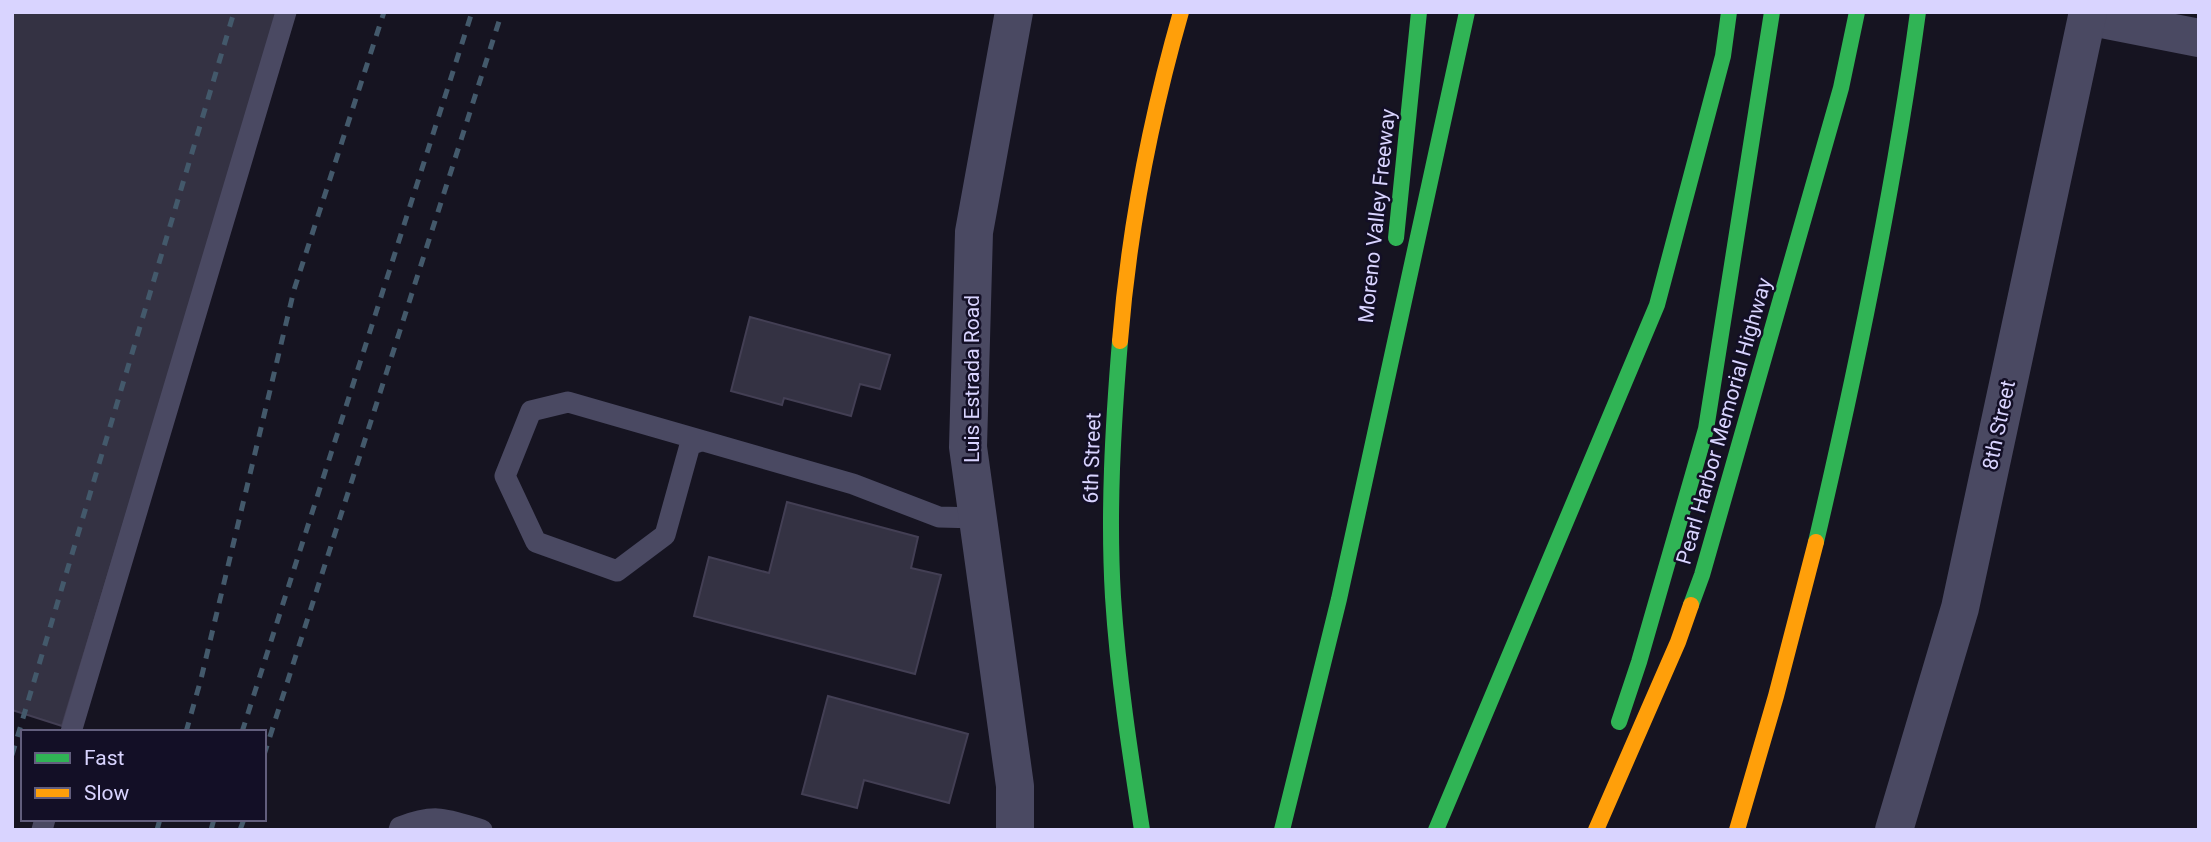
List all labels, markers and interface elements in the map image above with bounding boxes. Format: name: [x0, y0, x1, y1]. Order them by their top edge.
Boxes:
street label: Moreno Valley Freeway: [1354, 108, 1400, 324]
street label: Pearl Harbor Memorial Highway: [1672, 275, 1776, 567]
street label: Luis Estrada Road: [960, 295, 984, 463]
street label: 8th Street: [1978, 378, 2020, 472]
street label: 6th Street: [1078, 412, 1106, 504]
legend: [21, 730, 266, 821]
text: Fast: [84, 746, 125, 770]
text: Slow: [84, 781, 130, 805]

